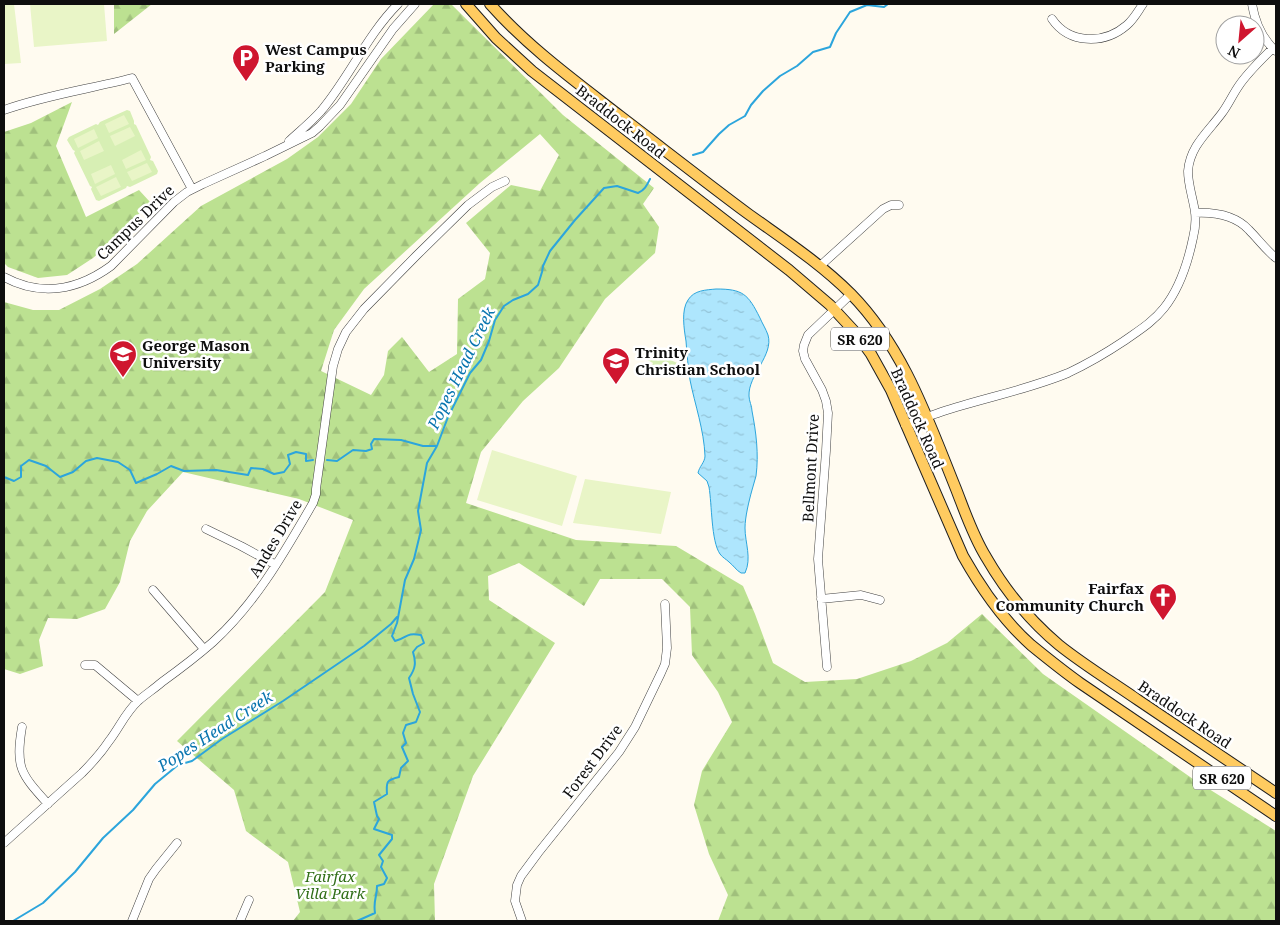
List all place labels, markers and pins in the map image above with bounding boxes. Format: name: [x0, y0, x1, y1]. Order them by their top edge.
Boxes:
place label: West Campus Parking: [265, 39, 367, 76]
parking icon: West Campus Parking: [231, 43, 261, 82]
place label: George Mason University: [142, 335, 250, 372]
school or university icon: George Mason University: [108, 339, 138, 378]
place label: Trinity Christian School: [635, 342, 761, 379]
school or university icon: Trinity Christian School: [601, 346, 631, 385]
place label: Fairfax Community Church: [995, 578, 1144, 615]
church icon: Fairfax Community Church: [1148, 582, 1178, 621]

